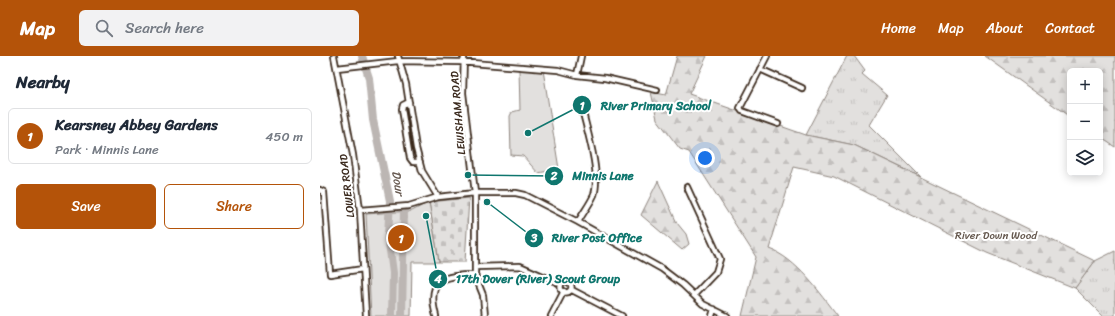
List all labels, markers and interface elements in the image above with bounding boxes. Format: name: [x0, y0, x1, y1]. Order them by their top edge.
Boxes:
search box: [79, 10, 359, 46]
text: Map: [20, 12, 55, 45]
text: Search here: [125, 15, 204, 41]
text: Home: [881, 16, 916, 41]
text: Map: [938, 16, 964, 41]
text: About: [986, 16, 1023, 41]
text: Contact: [1045, 16, 1095, 41]
icon: search: [93, 17, 115, 39]
text: Nearby: [16, 67, 70, 97]
map controls: [1067, 68, 1103, 176]
button: +: [1067, 68, 1103, 104]
street label: LEWISHAM ROAD: [445, 70, 471, 156]
callout: River Primary School: [572, 93, 719, 117]
text: 1: [579, 95, 585, 117]
text: River Primary School: [600, 95, 712, 117]
button: −: [1067, 104, 1103, 140]
text: Kearsney Abbey Gardens: [55, 112, 218, 138]
text: 1: [27, 125, 33, 148]
text: 450 m: [265, 125, 303, 148]
text: Park · Minnis Lane: [55, 138, 159, 161]
button: layers: [1067, 140, 1103, 176]
your location: [695, 148, 715, 168]
street label: LOWER ROAD: [334, 153, 360, 219]
callout: Minnis Lane: [544, 164, 642, 188]
text: 2: [550, 165, 558, 187]
text: Minnis Lane: [571, 165, 635, 187]
water label: Dour: [385, 169, 411, 199]
button: Save: [16, 184, 156, 229]
button: Share: [164, 184, 304, 229]
pin: 1: [388, 223, 414, 253]
callout: River Post Office: [524, 226, 651, 250]
park label: River Down Wood: [955, 226, 1038, 245]
text: 3: [530, 227, 538, 249]
text: River Post Office: [551, 227, 643, 249]
callout: 17th Dover (River) Scout Group: [428, 267, 628, 291]
text: 4: [433, 268, 442, 290]
text: 17th Dover (River) Scout Group: [456, 268, 621, 290]

